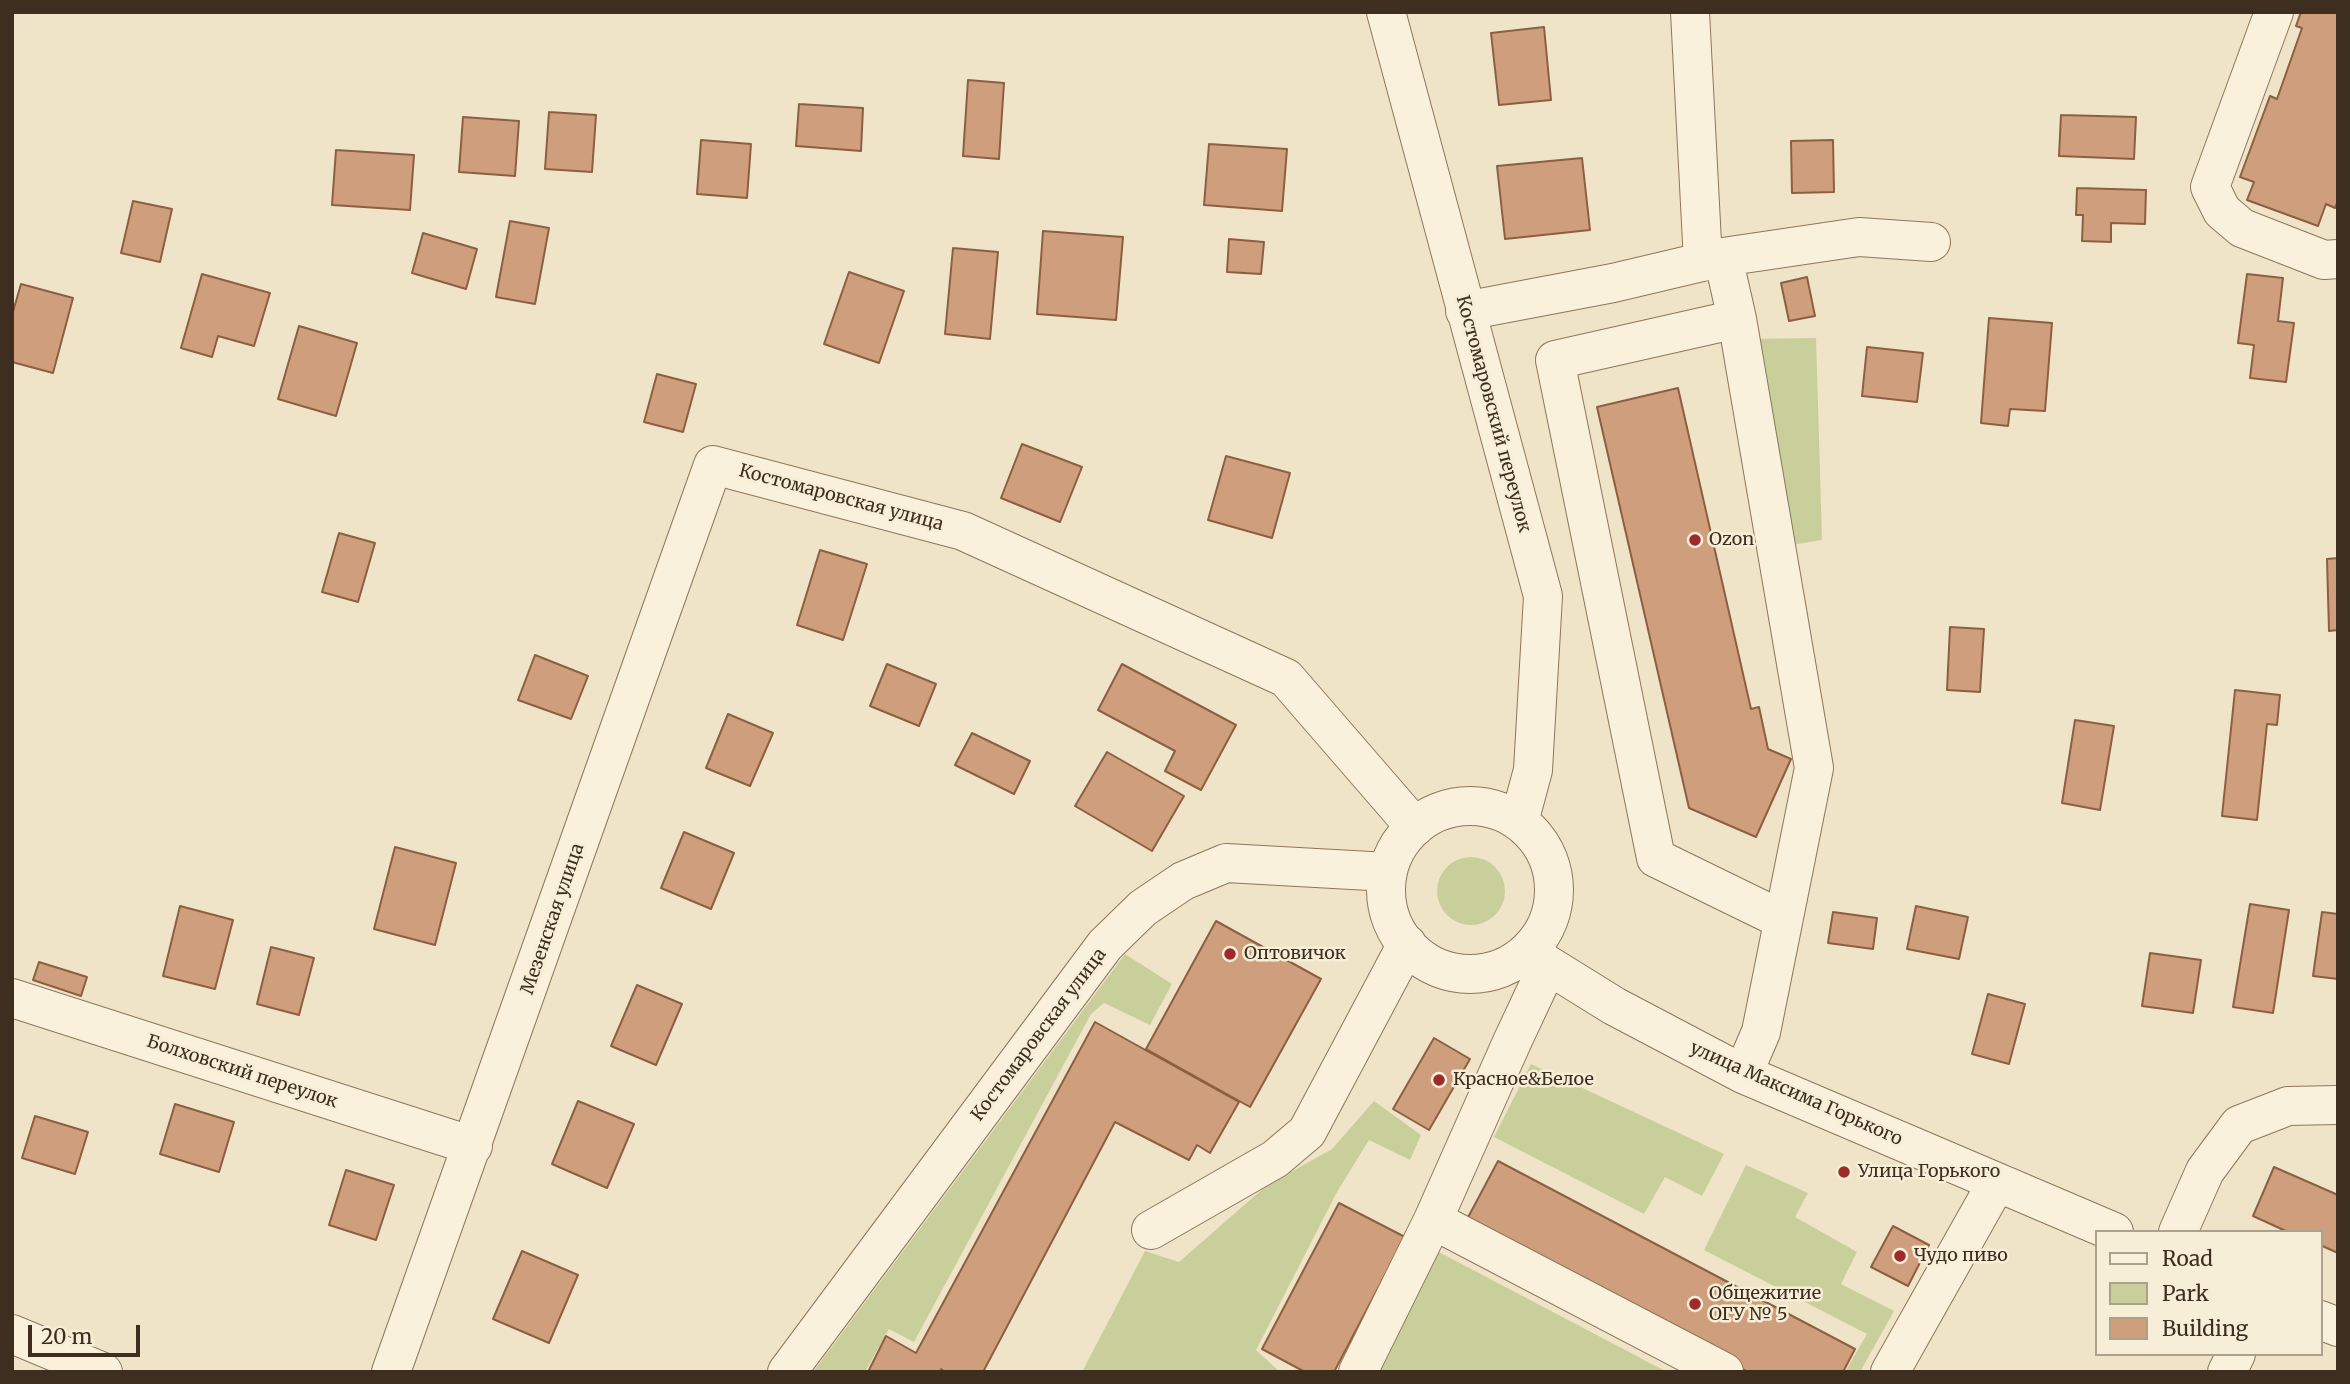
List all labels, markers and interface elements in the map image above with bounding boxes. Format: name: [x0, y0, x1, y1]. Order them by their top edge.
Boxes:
street label: Костомаровский переулок: [1451, 293, 1535, 535]
street label: Костомаровская улица: [736, 460, 946, 536]
place label: Ozon: [1709, 529, 1754, 551]
marker: Ozon: [1687, 532, 1703, 548]
street label: Мезенская улица: [517, 841, 589, 997]
place label: Оптовичок: [1244, 943, 1346, 965]
street label: Костомаровская улица: [967, 944, 1111, 1126]
marker: Оптовичок: [1222, 946, 1238, 962]
street label: Болховский переулок: [144, 1031, 340, 1113]
street label: улица Максима Горького: [1686, 1037, 1906, 1151]
place label: Красное&Белое: [1453, 1069, 1594, 1091]
marker: Красное&Белое: [1431, 1072, 1447, 1088]
place label: Улица Горького: [1858, 1161, 2000, 1183]
marker: Улица Горького: [1836, 1164, 1852, 1180]
legend: [2094, 1230, 2322, 1356]
place label: Чудо пиво: [1914, 1245, 2008, 1267]
text: Road: [2162, 1245, 2213, 1272]
marker: Чудо пиво: [1892, 1248, 1908, 1264]
text: Park: [2162, 1280, 2209, 1307]
place label: Общежитие ОГУ № 5: [1709, 1283, 1821, 1326]
marker: Общежитие ОГУ № 5: [1687, 1296, 1703, 1312]
scale bar: [32, 1310, 144, 1354]
text: Building: [2162, 1315, 2248, 1342]
text: 20 m: [41, 1323, 92, 1350]

